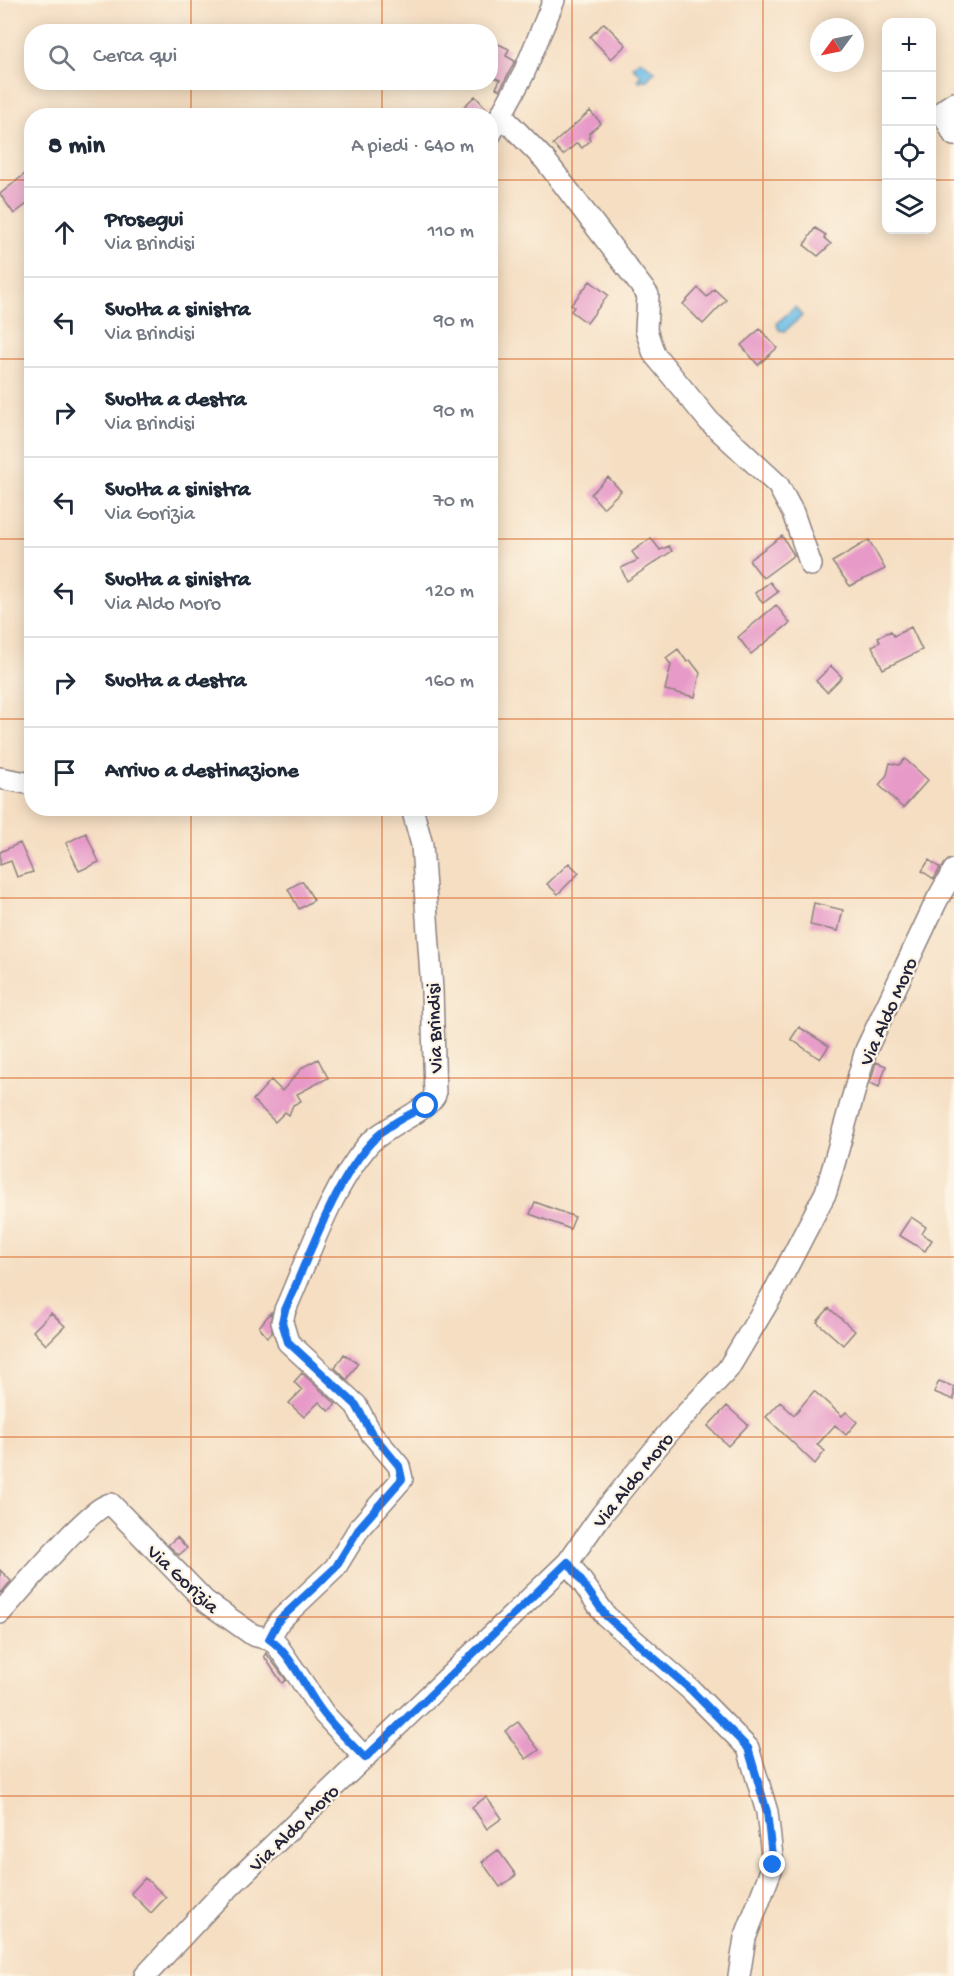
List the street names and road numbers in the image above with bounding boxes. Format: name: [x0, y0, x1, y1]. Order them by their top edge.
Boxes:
street label: Via Aldo Moro: [856, 955, 924, 1071]
street label: Via Brindisi: [423, 982, 450, 1074]
street label: Via Aldo Moro: [589, 1429, 680, 1534]
street label: Via Gorizia: [140, 1541, 223, 1620]
street label: Via Aldo Moro: [245, 1781, 345, 1879]

